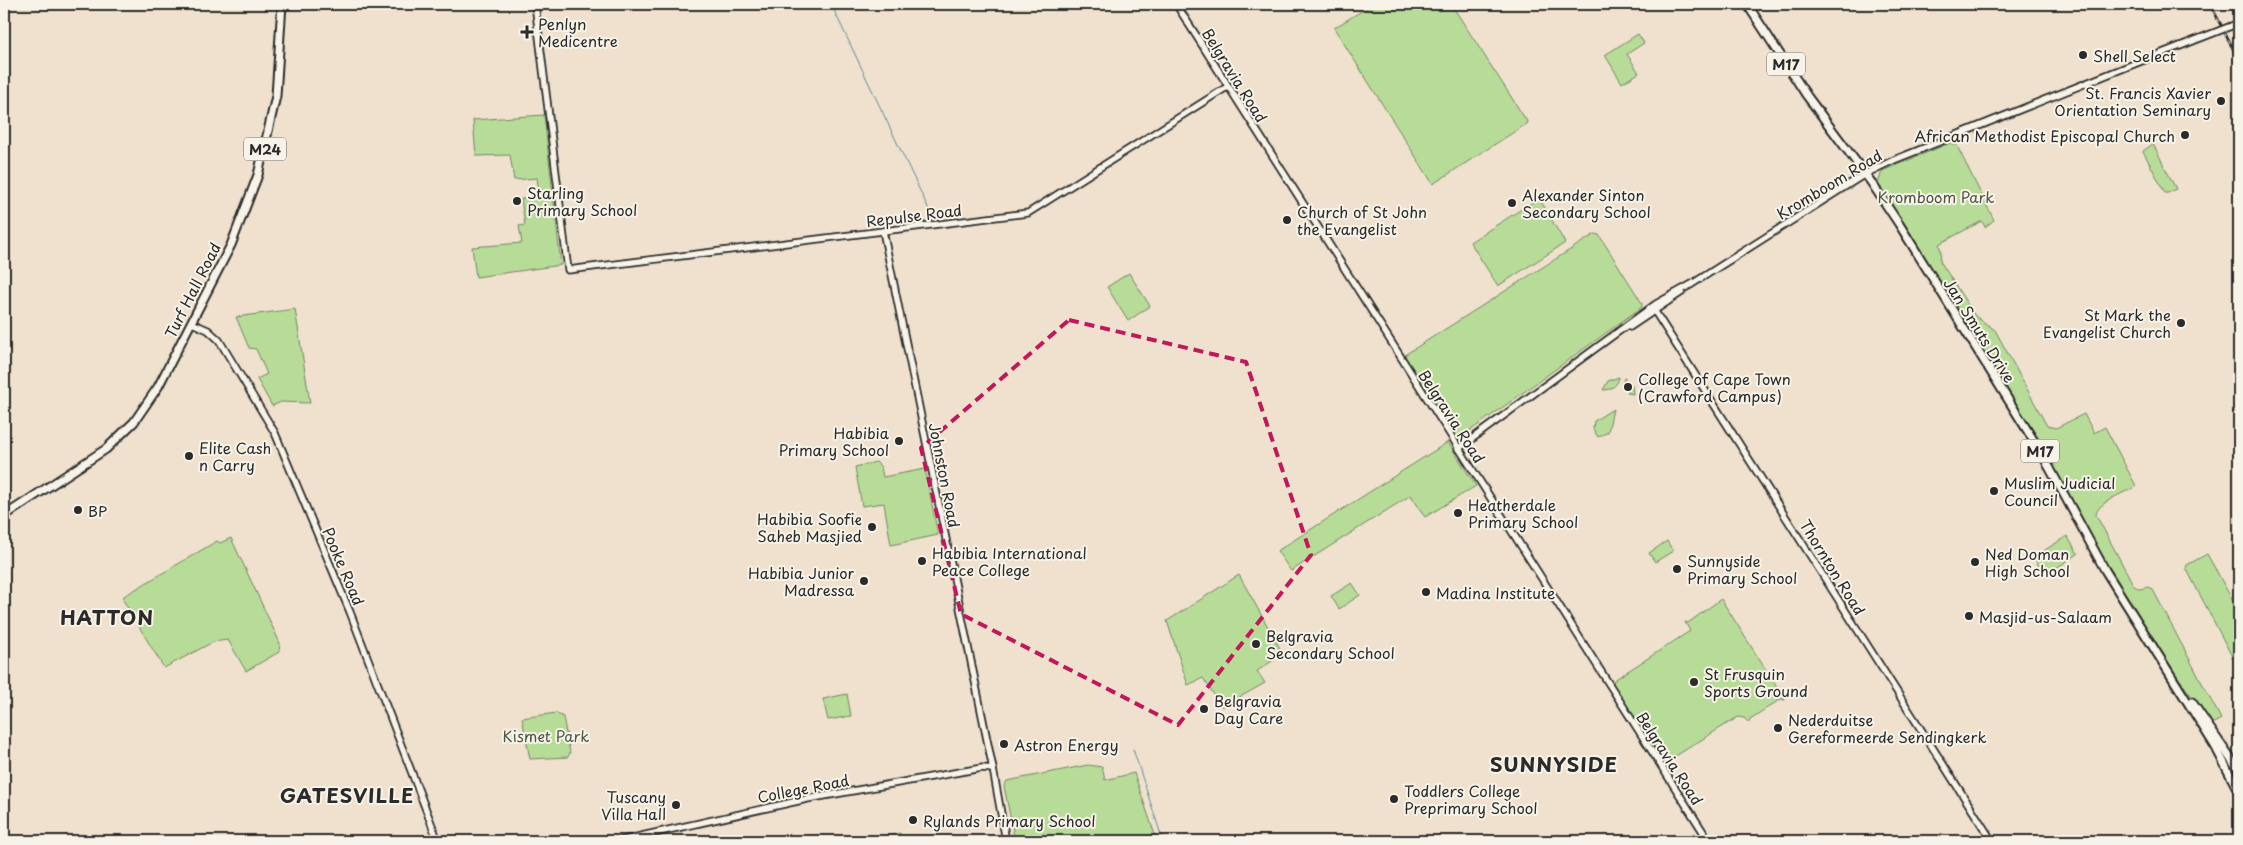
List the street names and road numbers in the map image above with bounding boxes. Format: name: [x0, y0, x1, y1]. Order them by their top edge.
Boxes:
street label: Belgravia Road: [1197, 24, 1273, 126]
road number: M17: [1767, 52, 1805, 76]
road number: M24: [244, 138, 286, 160]
street label: Kromboom Road: [1772, 143, 1886, 225]
street label: Repulse Road: [865, 198, 963, 232]
street label: Turf Hall Road: [158, 238, 226, 342]
street label: Jan Smuts Drive: [1939, 273, 2021, 387]
street label: Belgravia Road: [1413, 365, 1491, 467]
street label: Johnston Road: [924, 421, 966, 529]
road number: M17: [2021, 440, 2059, 462]
street label: Thornton Road: [1794, 515, 1872, 619]
street label: Pooke Road: [317, 523, 371, 609]
street label: Belgravia Road: [1631, 707, 1709, 809]
street label: College Road: [755, 768, 851, 808]

